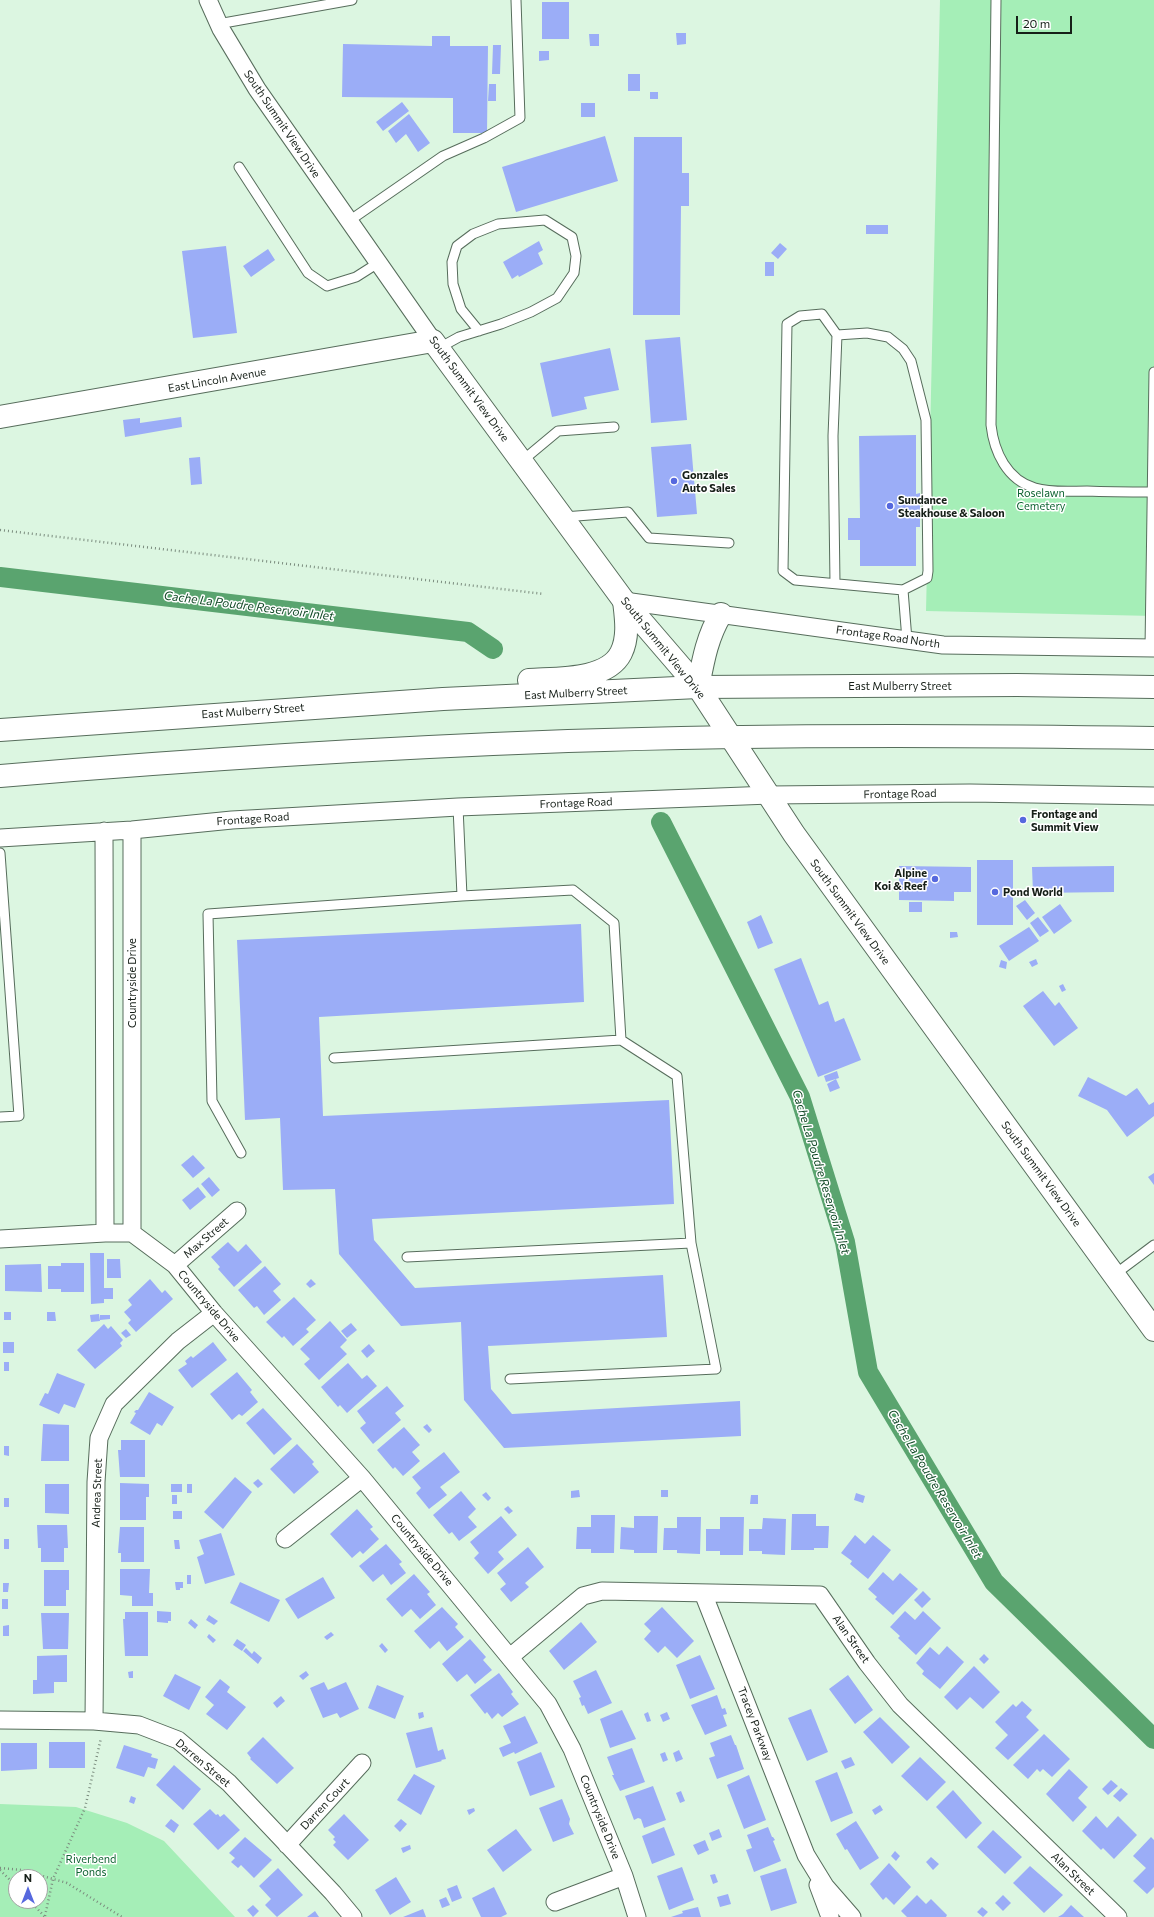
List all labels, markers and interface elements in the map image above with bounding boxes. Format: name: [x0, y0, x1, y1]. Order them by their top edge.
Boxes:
scale bar: [1018, 8, 1074, 34]
text: 20 m: [1023, 16, 1050, 30]
street label: South Summit View Drive: [241, 68, 323, 180]
street label: South Summit View Drive: [426, 334, 512, 444]
street label: East Lincoln Avenue: [167, 365, 267, 395]
place label: Gonzales Auto Sales: [682, 468, 736, 494]
marker: Gonzales Auto Sales: [669, 476, 679, 486]
park label: Roselawn Cemetery: [1017, 486, 1065, 512]
place label: Sundance Steakhouse & Saloon: [898, 493, 1005, 519]
marker: Sundance Steakhouse & Saloon: [885, 501, 895, 511]
water label: Cache La Poudre Reservoir Inlet: [163, 588, 335, 624]
street label: South Summit View Drive: [618, 595, 708, 701]
street label: Frontage Road North: [835, 623, 941, 651]
street label: East Mulberry Street: [848, 679, 952, 693]
street label: East Mulberry Street: [524, 684, 628, 702]
street label: East Mulberry Street: [201, 701, 305, 721]
street label: Frontage Road: [863, 787, 937, 801]
street label: Frontage Road: [539, 795, 613, 811]
place label: Frontage and Summit View: [1031, 807, 1099, 833]
street label: Frontage Road: [216, 810, 290, 828]
marker: Frontage and Summit View: [1018, 815, 1028, 825]
street label: South Summit View Drive: [807, 857, 893, 967]
place label: Alpine Koi & Reef: [874, 866, 927, 892]
marker: Alpine Koi & Reef: [930, 874, 940, 884]
place label: Pond World: [1003, 885, 1063, 899]
marker: Pond World: [990, 887, 1000, 897]
street label: Countryside Drive: [125, 938, 139, 1028]
water label: Cache La Poudre Reservoir Inlet: [789, 1088, 853, 1256]
street label: South Summit View Drive: [998, 1119, 1084, 1229]
street label: Max Street: [181, 1215, 231, 1261]
street label: Countryside Drive: [175, 1267, 243, 1345]
water label: Cache La Poudre Reservoir Inlet: [885, 1407, 985, 1561]
street label: Andrea Street: [89, 1458, 105, 1528]
street label: Countryside Drive: [388, 1511, 456, 1589]
street label: Alan Street: [830, 1612, 872, 1666]
street label: Tracey Parkway: [735, 1685, 775, 1763]
street label: Darren Street: [173, 1736, 233, 1790]
street label: Countryside Drive: [577, 1773, 623, 1861]
street label: Darren Court: [298, 1775, 352, 1833]
street label: Alan Street: [1048, 1850, 1098, 1898]
park label: Riverbend Ponds: [66, 1852, 116, 1878]
north arrow: [8, 1869, 48, 1909]
text: N: [24, 1871, 32, 1884]

